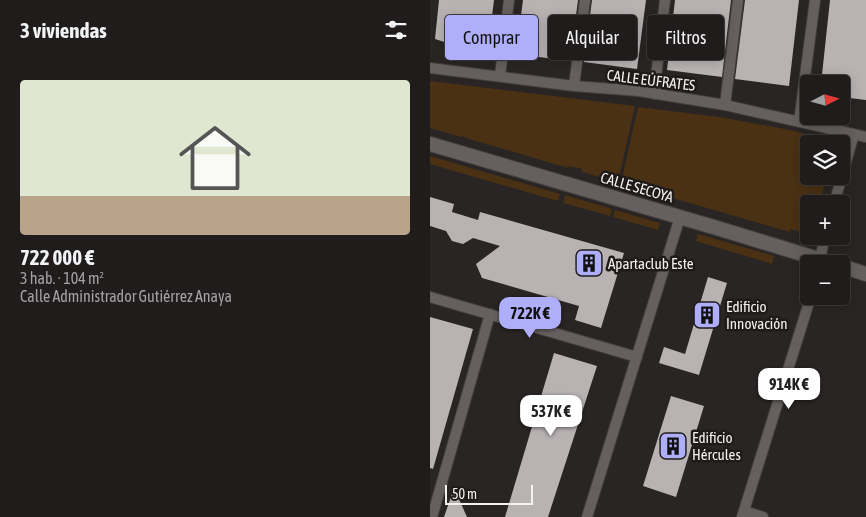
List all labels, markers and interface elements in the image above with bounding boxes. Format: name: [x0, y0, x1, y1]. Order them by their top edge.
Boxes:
chip: Comprar: [445, 15, 538, 60]
chip: Alquilar: [548, 15, 637, 60]
chip: Filtros: [647, 15, 724, 60]
icon: filters: [382, 16, 410, 44]
text: 3 viviendas: [20, 18, 107, 42]
street label: CALLE EÚFRATES: [606, 66, 696, 94]
north arrow: [800, 75, 850, 125]
map controls: [800, 75, 850, 305]
icon: home: [170, 113, 260, 203]
button: layers: [800, 135, 850, 185]
street label: CALLE SECOYA: [599, 169, 676, 206]
button: +: [800, 195, 850, 245]
text: 722 000 €: [20, 245, 94, 269]
building icon: Apartaclub Este: [574, 248, 604, 278]
place label: Apartaclub Este: [608, 255, 694, 272]
button: −: [800, 255, 850, 305]
text: 3 hab. · 104 m²: [20, 269, 104, 287]
text: Calle Administrador Gutiérrez Anaya: [20, 287, 232, 305]
pin: 722K €: [489, 296, 571, 339]
place label: Edificio Innovación: [726, 298, 788, 332]
building icon: Edificio Innovación: [692, 300, 722, 330]
text: 722K €: [510, 304, 550, 322]
pin: 914K €: [748, 368, 830, 410]
text: 914K €: [769, 375, 809, 393]
pin: 537K €: [510, 394, 592, 437]
text: 537K €: [531, 402, 571, 420]
place label: Edificio Hércules: [692, 429, 741, 463]
building icon: Edificio Hércules: [658, 431, 688, 461]
scale bar: [445, 482, 532, 505]
text: 50 m: [452, 486, 477, 502]

